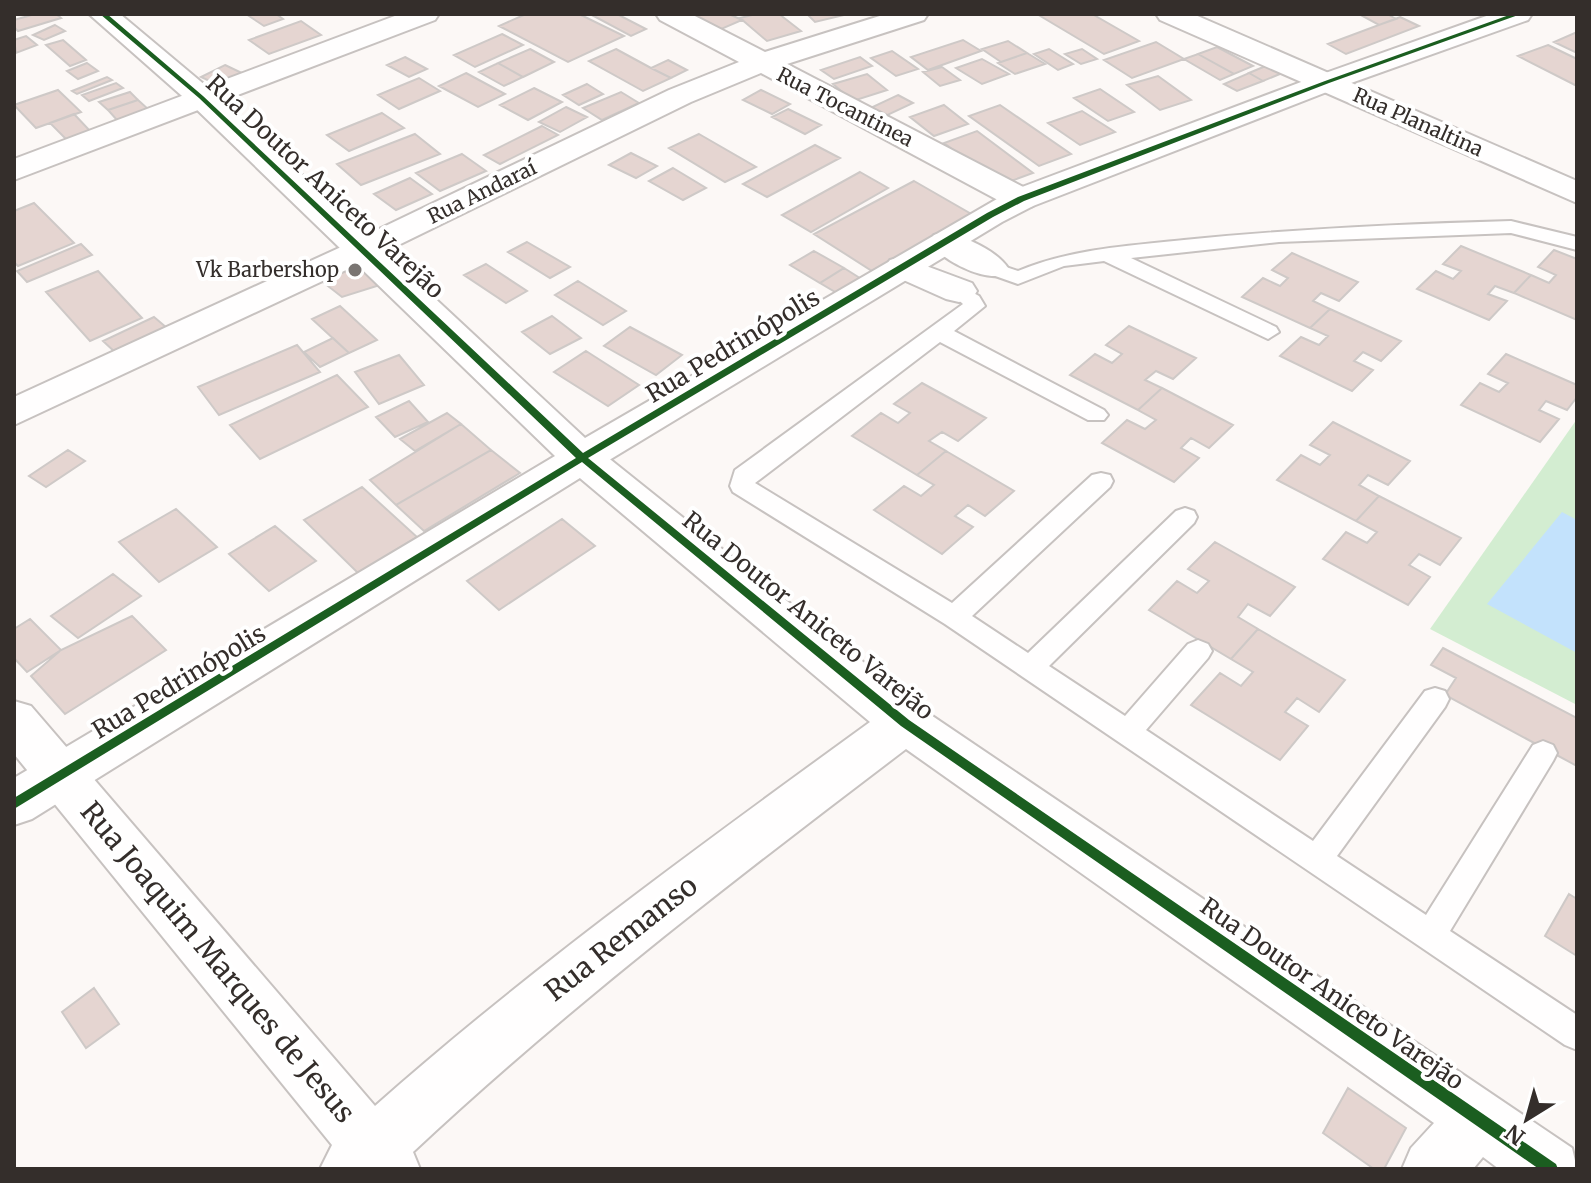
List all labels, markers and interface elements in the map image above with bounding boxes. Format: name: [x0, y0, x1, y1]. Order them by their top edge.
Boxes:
street label: Rua Tocantinea: [773, 61, 918, 152]
street label: Rua Doutor Aniceto Varejão: [200, 68, 451, 305]
street label: Rua Planaltina: [1349, 82, 1487, 161]
street label: Rua Andaraí: [423, 154, 541, 229]
place label: Vk Barbershop: [195, 257, 339, 282]
marker: Vk Barbershop: [346, 261, 364, 279]
street label: Rua Pedrinópolis: [640, 282, 825, 410]
street label: Rua Doutor Aniceto Varejão: [676, 505, 940, 727]
street label: Rua Pedrinópolis: [86, 618, 271, 746]
street label: Rua Joaquim Marques de Jesus: [73, 794, 363, 1130]
street label: Rua Remanso: [538, 867, 704, 1009]
street label: Rua Doutor Aniceto Varejão: [1195, 891, 1470, 1096]
north arrow: [1487, 1079, 1567, 1159]
text: N: [1499, 1118, 1530, 1151]

